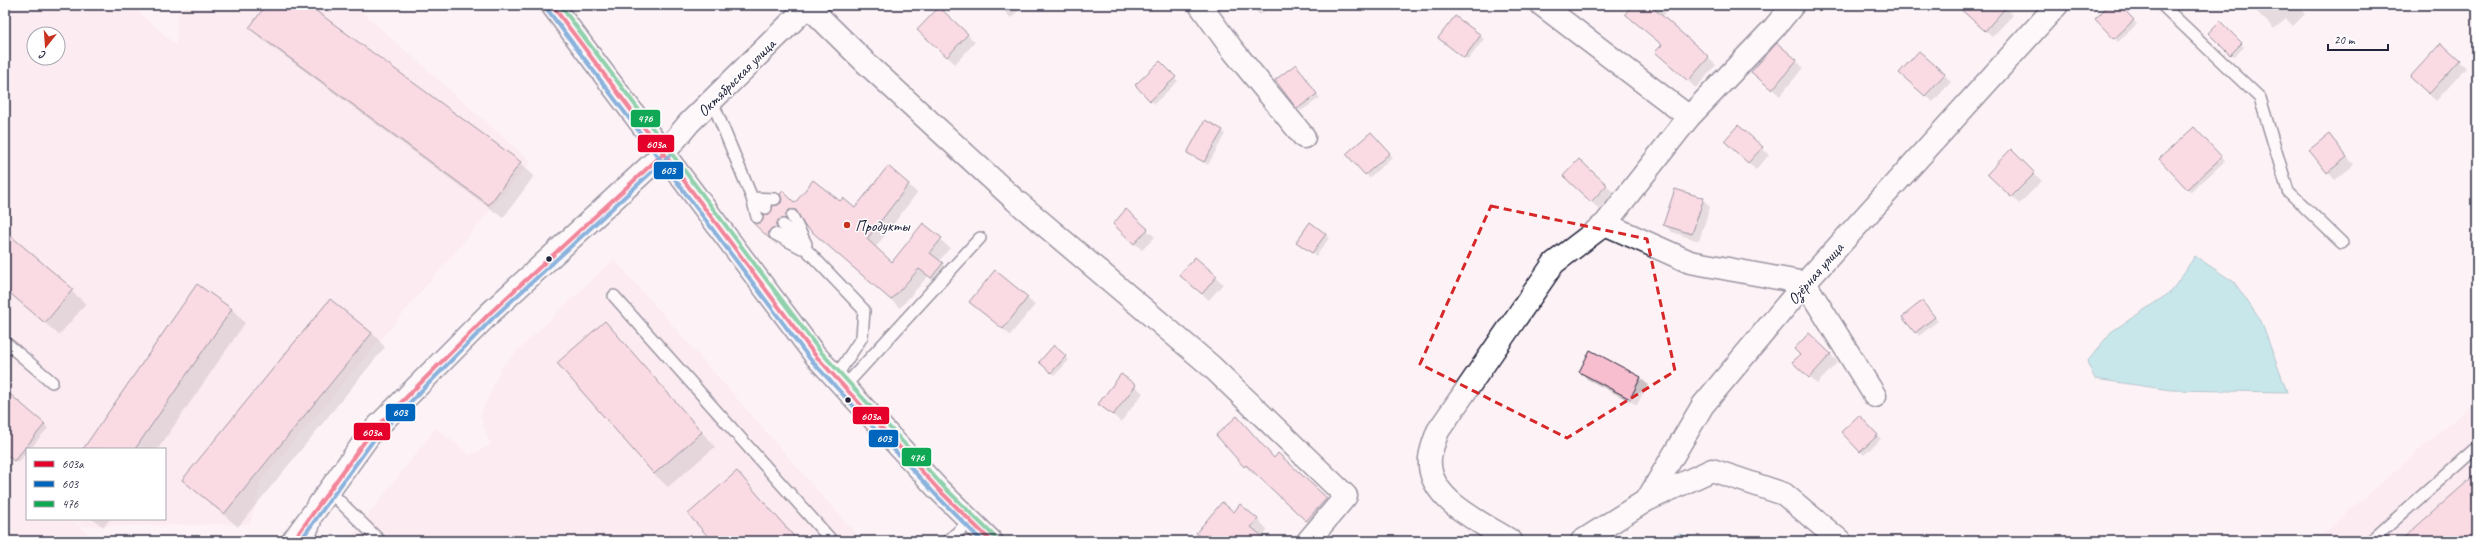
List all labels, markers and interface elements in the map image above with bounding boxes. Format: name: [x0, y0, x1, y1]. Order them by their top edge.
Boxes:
north arrow: [26, 26, 66, 66]
scale bar: [2328, 26, 2388, 52]
text: 20 m: [2334, 32, 2356, 48]
street label: Октябрьская улица: [693, 33, 781, 121]
text: С: [37, 48, 48, 63]
line badge: 476: [630, 109, 661, 128]
text: 476: [637, 111, 653, 125]
line badge: 603а: [637, 134, 675, 153]
text: 603а: [646, 137, 667, 151]
line badge: 603: [653, 161, 684, 180]
text: 603: [660, 163, 677, 177]
place label: Продукты: [855, 216, 911, 236]
marker: Продукты: [842, 220, 852, 230]
street label: Озёрная улица: [1783, 237, 1849, 309]
unlabelled marker: [544, 254, 554, 264]
unlabelled marker: [843, 395, 853, 405]
line badge: 603: [385, 403, 416, 422]
text: 603: [392, 405, 409, 419]
line badge: 603а: [852, 406, 890, 425]
text: 603а: [861, 409, 882, 423]
line badge: 603а: [353, 422, 391, 441]
text: 603а: [362, 425, 383, 439]
line badge: 603: [868, 429, 899, 448]
text: 603: [876, 431, 893, 445]
line badge: 476: [901, 447, 932, 467]
legend: [26, 448, 166, 520]
text: 476: [909, 450, 925, 464]
text: 603а: [62, 456, 84, 472]
text: 603: [62, 476, 80, 492]
text: 476: [62, 496, 79, 512]

